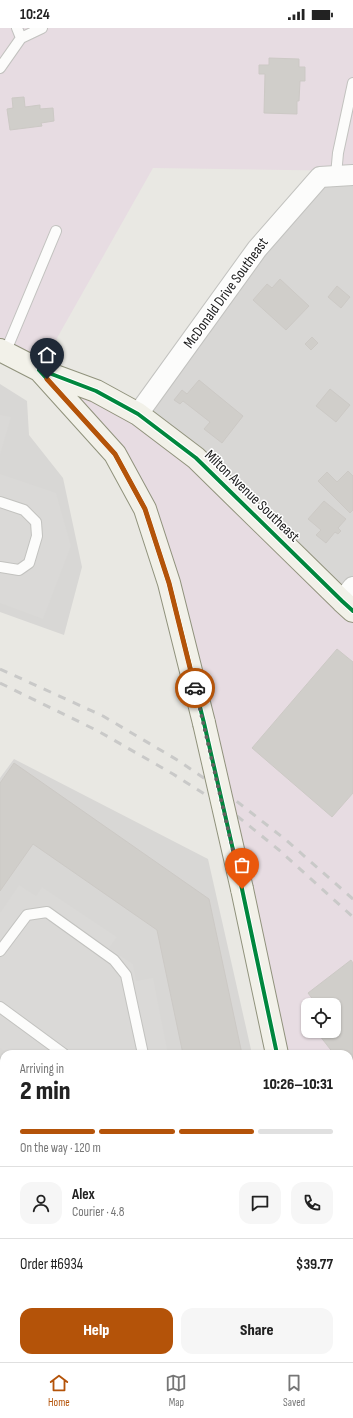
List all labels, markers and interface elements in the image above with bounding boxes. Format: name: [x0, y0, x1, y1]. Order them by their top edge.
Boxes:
text: 10:24: [20, 5, 50, 24]
street label: McDonald Drive Southeast: [179, 234, 273, 352]
pin: [30, 338, 64, 379]
icon: home: [36, 344, 58, 366]
street label: Milton Avenue Southeast: [201, 446, 304, 546]
courier: [175, 668, 215, 708]
icon: car: [184, 677, 206, 699]
pin: [225, 848, 259, 889]
icon: bag: [231, 854, 253, 876]
map controls: [301, 998, 341, 1038]
button: locate: [301, 998, 341, 1038]
text: Arriving in: [20, 1061, 64, 1077]
text: 10:26–10:31: [263, 1075, 333, 1094]
text: 2 min: [20, 1076, 70, 1107]
text: On the way · 120 m: [20, 1140, 101, 1156]
button: person: [20, 1182, 62, 1224]
button: chat: [239, 1182, 281, 1224]
button: phone: [291, 1182, 333, 1224]
text: Alex: [72, 1185, 95, 1204]
text: Courier · 4.8: [72, 1204, 124, 1220]
text: Order #6934: [20, 1255, 83, 1274]
text: $39.77: [296, 1255, 333, 1274]
button: Help: [20, 1308, 173, 1354]
button: Share: [181, 1308, 333, 1354]
tab: Home: [48, 1372, 70, 1409]
tab: Map: [165, 1372, 187, 1409]
tab: Saved: [283, 1372, 305, 1409]

